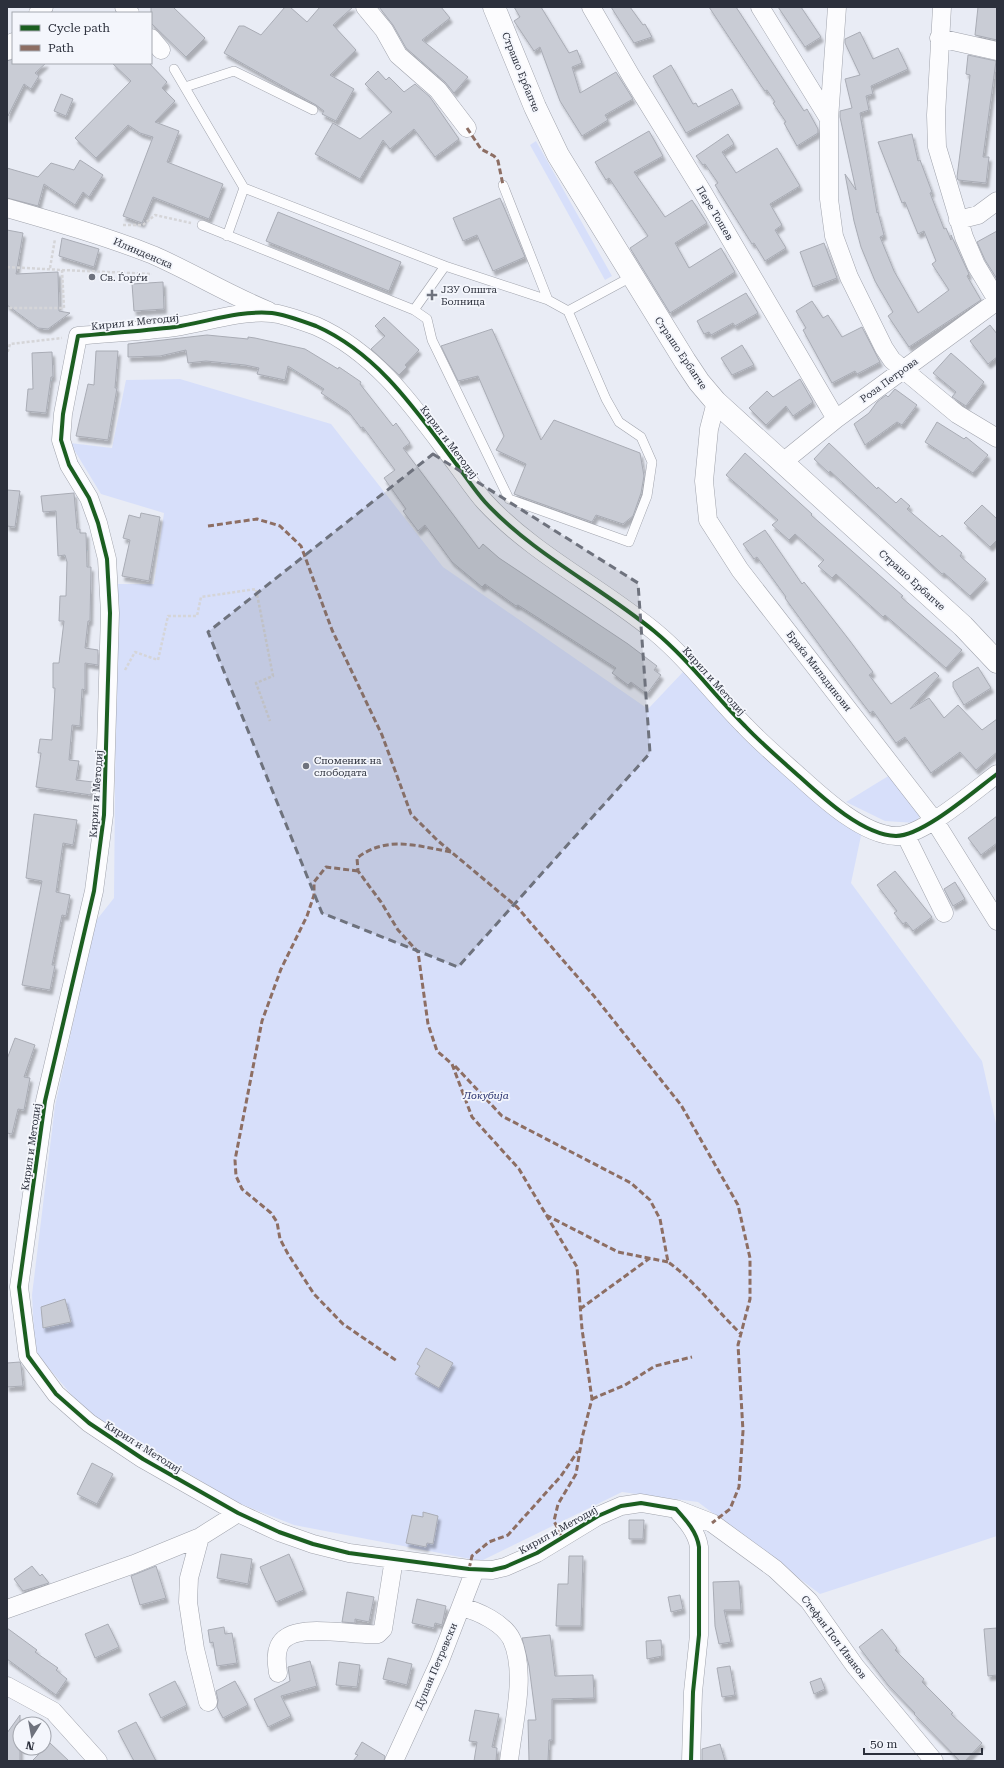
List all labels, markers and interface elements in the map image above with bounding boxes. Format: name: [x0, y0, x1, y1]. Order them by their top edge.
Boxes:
legend: [12, 12, 152, 64]
text: Cycle path: [48, 21, 110, 35]
street label: Страшо Ербапче: [500, 31, 542, 114]
text: Path: [48, 41, 74, 55]
street label: Пере Тошев: [695, 184, 735, 242]
street label: Илинденска: [112, 236, 175, 271]
marker: Св. Ѓорѓи: [87, 272, 97, 282]
place label: Св. Ѓорѓи: [100, 272, 148, 283]
place label: ЈЗУ Општа Болница: [441, 284, 497, 307]
marker: ЈЗУ Општа Болница: [426, 289, 438, 301]
street label: Кирил и Методиј: [91, 312, 179, 332]
street label: Страшо Ербапче: [653, 315, 710, 392]
street label: Роза Петрова: [858, 355, 920, 405]
street label: Кирил и Методиј: [418, 404, 480, 480]
street label: Страшо Ербапче: [877, 547, 948, 613]
street label: Браќа Миладинови: [784, 629, 854, 713]
street label: Кирил и Методиј: [680, 645, 748, 717]
street label: Кирил и Методиј: [87, 750, 105, 838]
place label: Споменик на слободата: [314, 755, 382, 778]
marker: Споменик на слободата: [301, 761, 311, 771]
park label: Локубија: [462, 1090, 509, 1101]
street label: Кирил и Методиј: [19, 1103, 43, 1191]
street label: Кирил и Методиј: [103, 1419, 183, 1475]
street label: Кирил и Методиј: [517, 1504, 599, 1556]
street label: Стефан Поп Иванов: [799, 1593, 869, 1681]
street label: Душан Петревски: [413, 1621, 459, 1711]
north arrow: [12, 1716, 52, 1756]
scale bar: [864, 1730, 982, 1756]
text: 50 m: [870, 1737, 897, 1751]
text: N: [24, 1738, 36, 1753]

